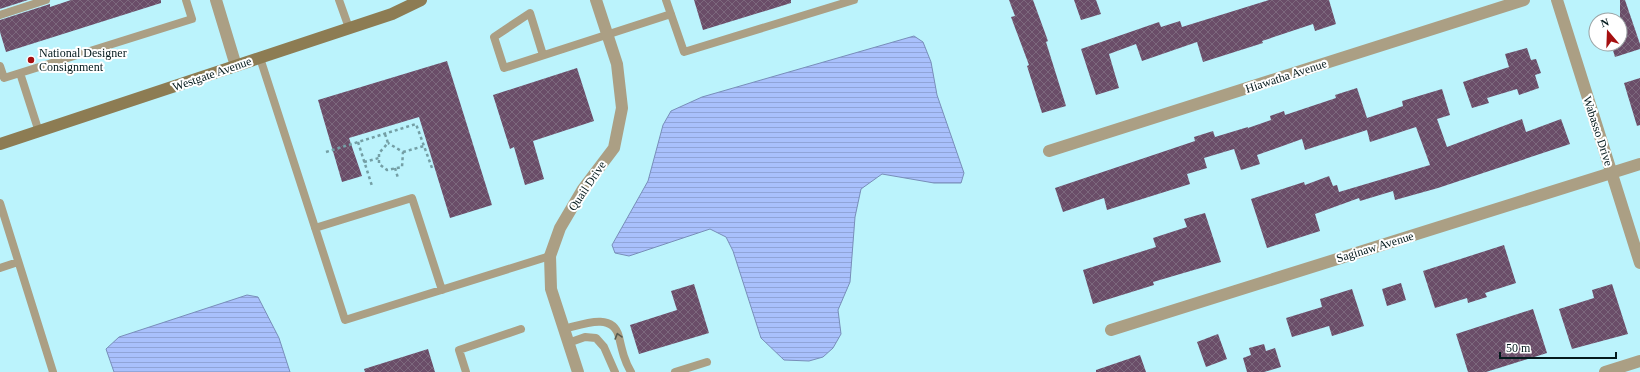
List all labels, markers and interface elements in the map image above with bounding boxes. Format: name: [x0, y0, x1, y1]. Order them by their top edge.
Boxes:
north arrow: [1588, 12, 1628, 52]
text: N: [1599, 16, 1611, 30]
place label: National Designer Consignment: [39, 46, 127, 74]
street label: Westgate Avenue: [171, 54, 253, 94]
marker: National Designer Consignment: [26, 55, 36, 65]
street label: Hiawatha Avenue: [1244, 56, 1328, 96]
street label: Wabasso Drive: [1580, 94, 1616, 168]
street label: Quail Drive: [565, 158, 609, 214]
street label: Saginaw Avenue: [1335, 229, 1415, 265]
one-way arrow: [614, 333, 623, 340]
scale bar: [1500, 334, 1616, 360]
text: 50 m: [1506, 341, 1531, 355]

